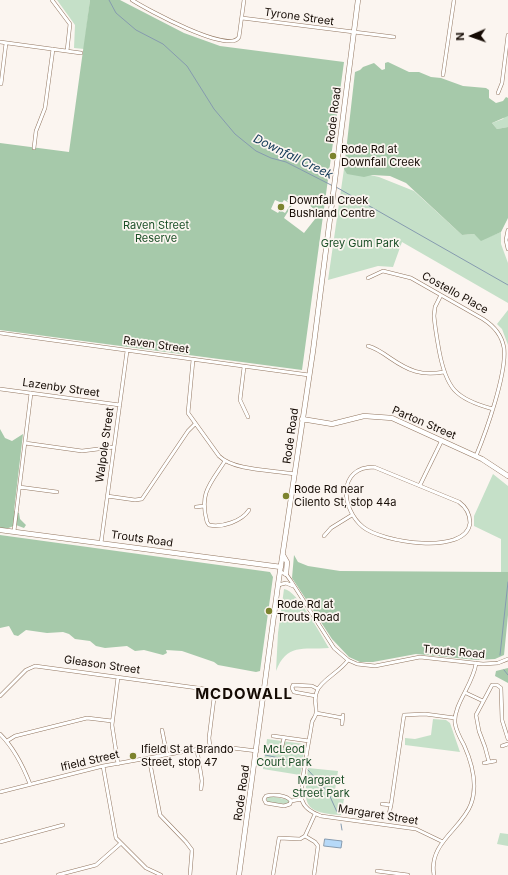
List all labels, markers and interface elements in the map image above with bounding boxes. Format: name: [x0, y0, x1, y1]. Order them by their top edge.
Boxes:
street label: Tyrone Street: [263, 6, 335, 28]
north arrow: [452, 16, 492, 56]
text: N: [453, 32, 467, 41]
street label: Rode Road: [324, 86, 344, 144]
water label: Downfall Creek: [251, 132, 335, 182]
place label: Rode Rd at Downfall Creek: [341, 143, 420, 169]
marker: Rode Rd at Downfall Creek: [328, 151, 338, 161]
place label: Downfall Creek Bushland Centre: [289, 194, 375, 220]
marker: Downfall Creek Bushland Centre: [276, 202, 286, 212]
park label: Raven Street Reserve: [123, 219, 189, 245]
park label: Grey Gum Park: [321, 237, 399, 251]
street label: Costello Place: [419, 269, 491, 317]
street label: Raven Street: [122, 334, 190, 356]
street label: Lazenby Street: [21, 376, 101, 400]
street label: Parton Street: [390, 404, 458, 442]
street label: Walpole Street: [93, 407, 117, 483]
street label: Rode Road: [281, 407, 301, 465]
place label: Rode Rd near Cilento St, stop 44a: [294, 483, 396, 509]
marker: Rode Rd near Cilento St, stop 44a: [281, 491, 291, 501]
street label: Trouts Road: [110, 528, 174, 550]
place label: Rode Rd at Trouts Road: [277, 598, 339, 624]
marker: Rode Rd at Trouts Road: [264, 606, 274, 616]
street label: Trouts Road: [422, 643, 486, 661]
street label: Gleason Street: [63, 653, 141, 677]
district label: MCDOWALL: [195, 685, 293, 703]
place label: Ifield St at Brando Street, stop 47: [141, 743, 234, 769]
park label: McLeod Court Park: [256, 743, 312, 769]
street label: Ifield Street: [59, 748, 121, 774]
marker: Ifield St at Brando Street, stop 47: [128, 751, 138, 761]
street label: Rode Road: [232, 764, 252, 822]
park label: Margaret Street Park: [292, 774, 350, 800]
street label: Margaret Street: [337, 802, 419, 828]

